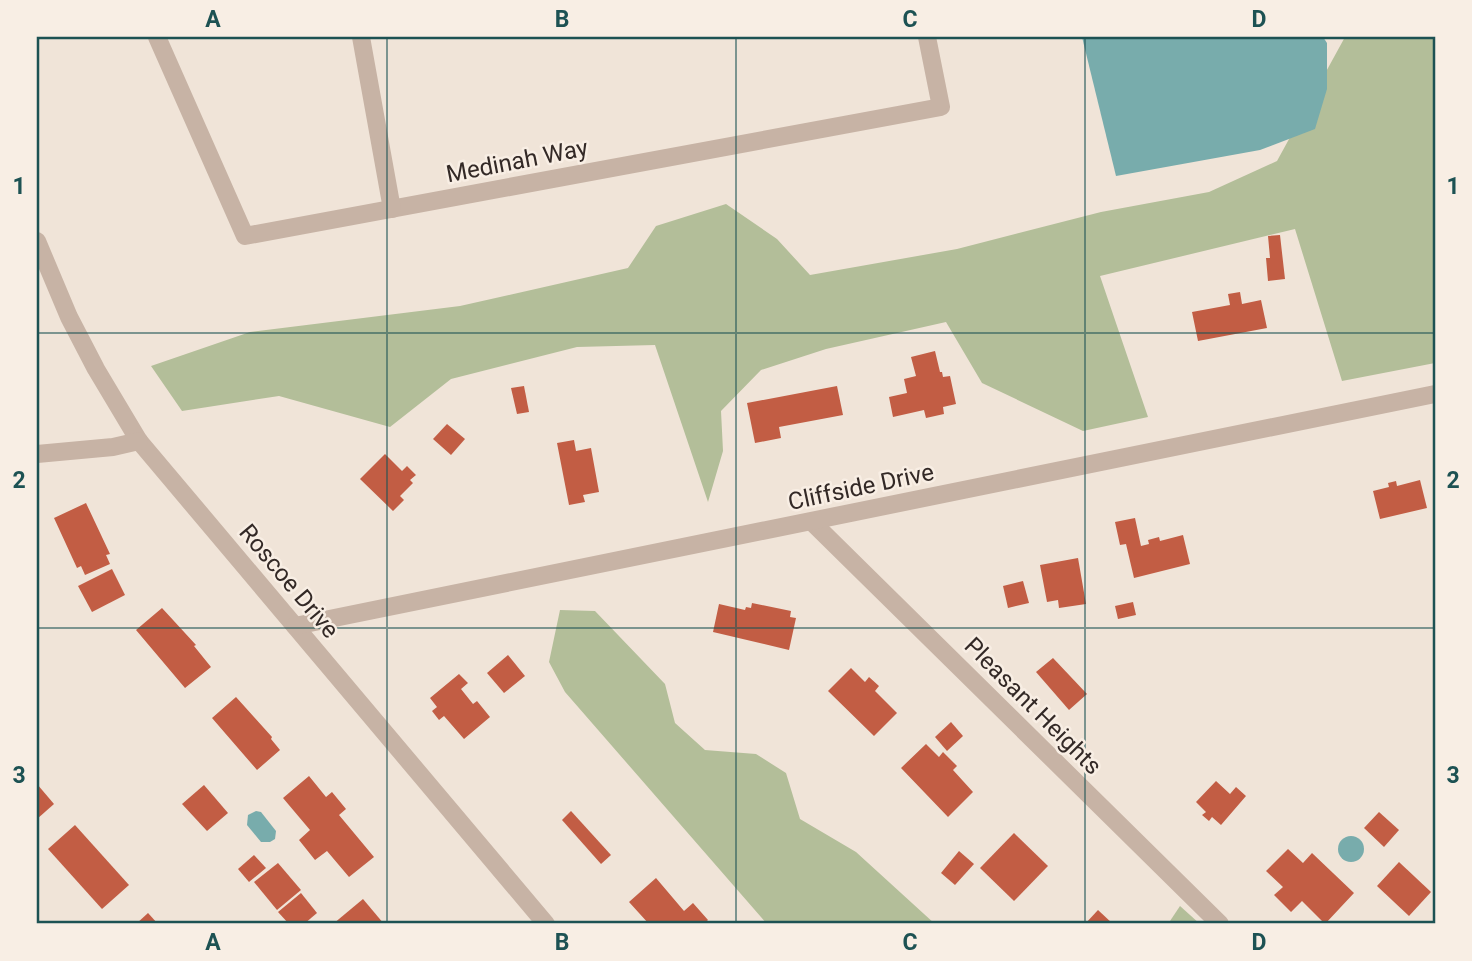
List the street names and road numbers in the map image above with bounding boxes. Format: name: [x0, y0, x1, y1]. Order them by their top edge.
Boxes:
street label: Medinah Way: [444, 133, 591, 188]
street label: Cliffside Drive: [786, 458, 936, 516]
street label: Roscoe Drive: [233, 518, 345, 644]
street label: Pleasant Heights: [959, 632, 1107, 780]

